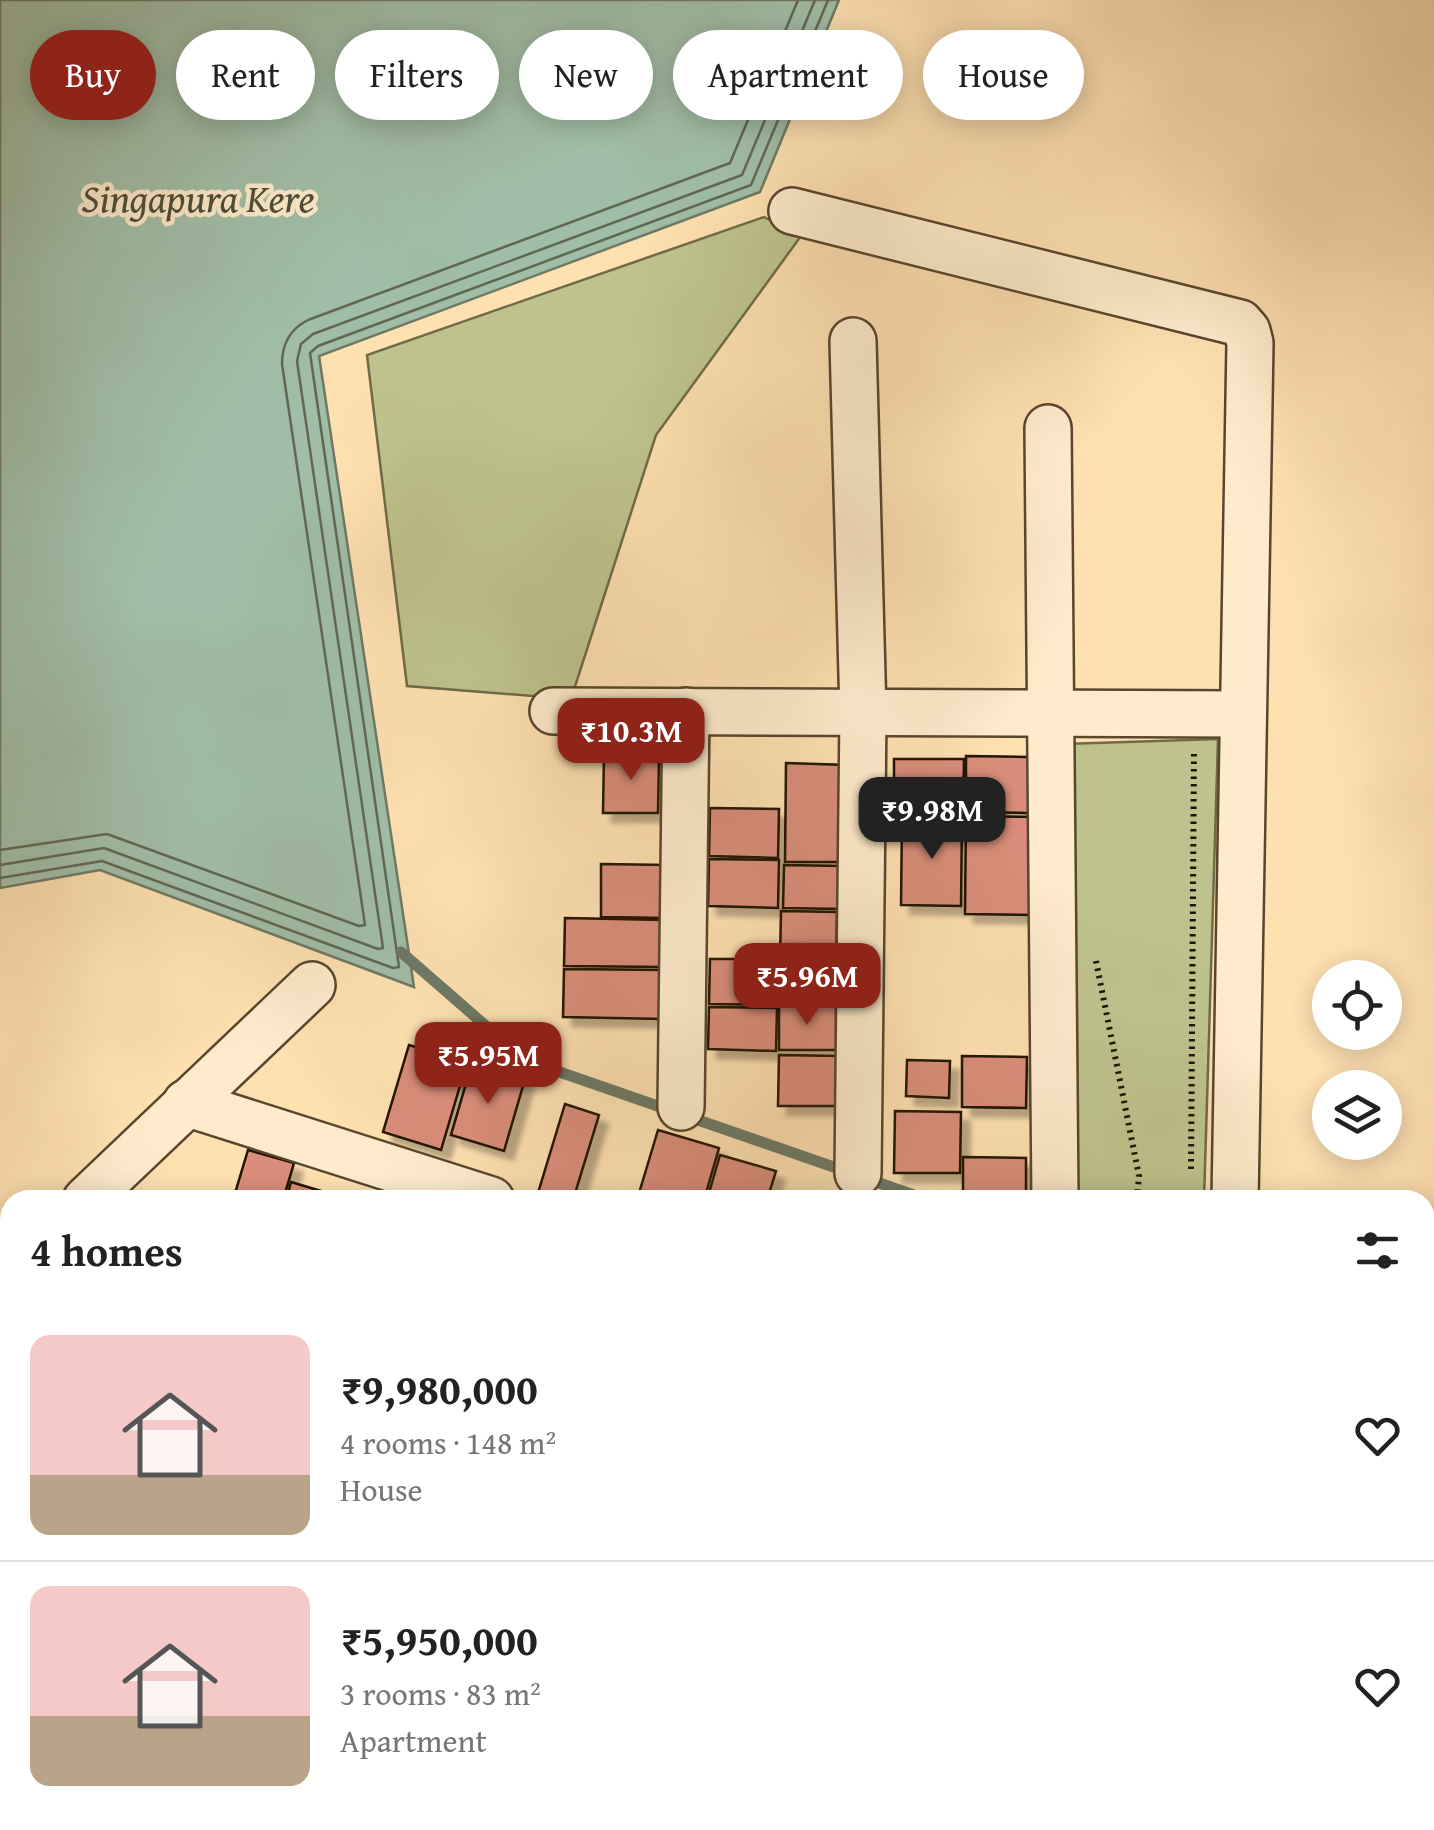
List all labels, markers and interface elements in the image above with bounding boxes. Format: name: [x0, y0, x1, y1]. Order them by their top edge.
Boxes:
chip: Buy: [30, 30, 156, 120]
chip: Rent: [176, 30, 315, 120]
chip: Filters: [335, 30, 499, 120]
chip: New: [519, 30, 653, 120]
chip: Apartment: [673, 30, 903, 120]
chip: House: [923, 30, 1084, 120]
water label: Singapura Kere: [81, 168, 315, 227]
pin: ₹10.3M: [550, 698, 712, 783]
text: ₹10.3M: [580, 707, 682, 754]
pin: ₹9.98M: [851, 777, 1013, 862]
text: ₹9.98M: [881, 786, 983, 833]
pin: ₹5.96M: [726, 943, 888, 1028]
text: ₹5.96M: [756, 952, 858, 999]
map controls: [1312, 960, 1402, 1160]
button: locate: [1312, 960, 1402, 1050]
pin: ₹5.95M: [407, 1022, 569, 1107]
text: ₹5.95M: [437, 1031, 539, 1078]
button: layers: [1312, 1070, 1402, 1160]
text: 4 homes: [30, 1220, 183, 1281]
icon: filters: [1350, 1223, 1405, 1278]
text: ₹9,980,000: [340, 1358, 538, 1419]
icon: home: [110, 1375, 230, 1495]
icon: heart: [1350, 1408, 1405, 1463]
text: 4 rooms · 148 m²: [340, 1419, 556, 1466]
text: House: [340, 1466, 423, 1513]
text: ₹5,950,000: [340, 1609, 538, 1670]
icon: home: [110, 1626, 230, 1746]
icon: heart: [1350, 1659, 1405, 1714]
text: 3 rooms · 83 m²: [340, 1670, 541, 1717]
text: Apartment: [340, 1717, 487, 1764]

